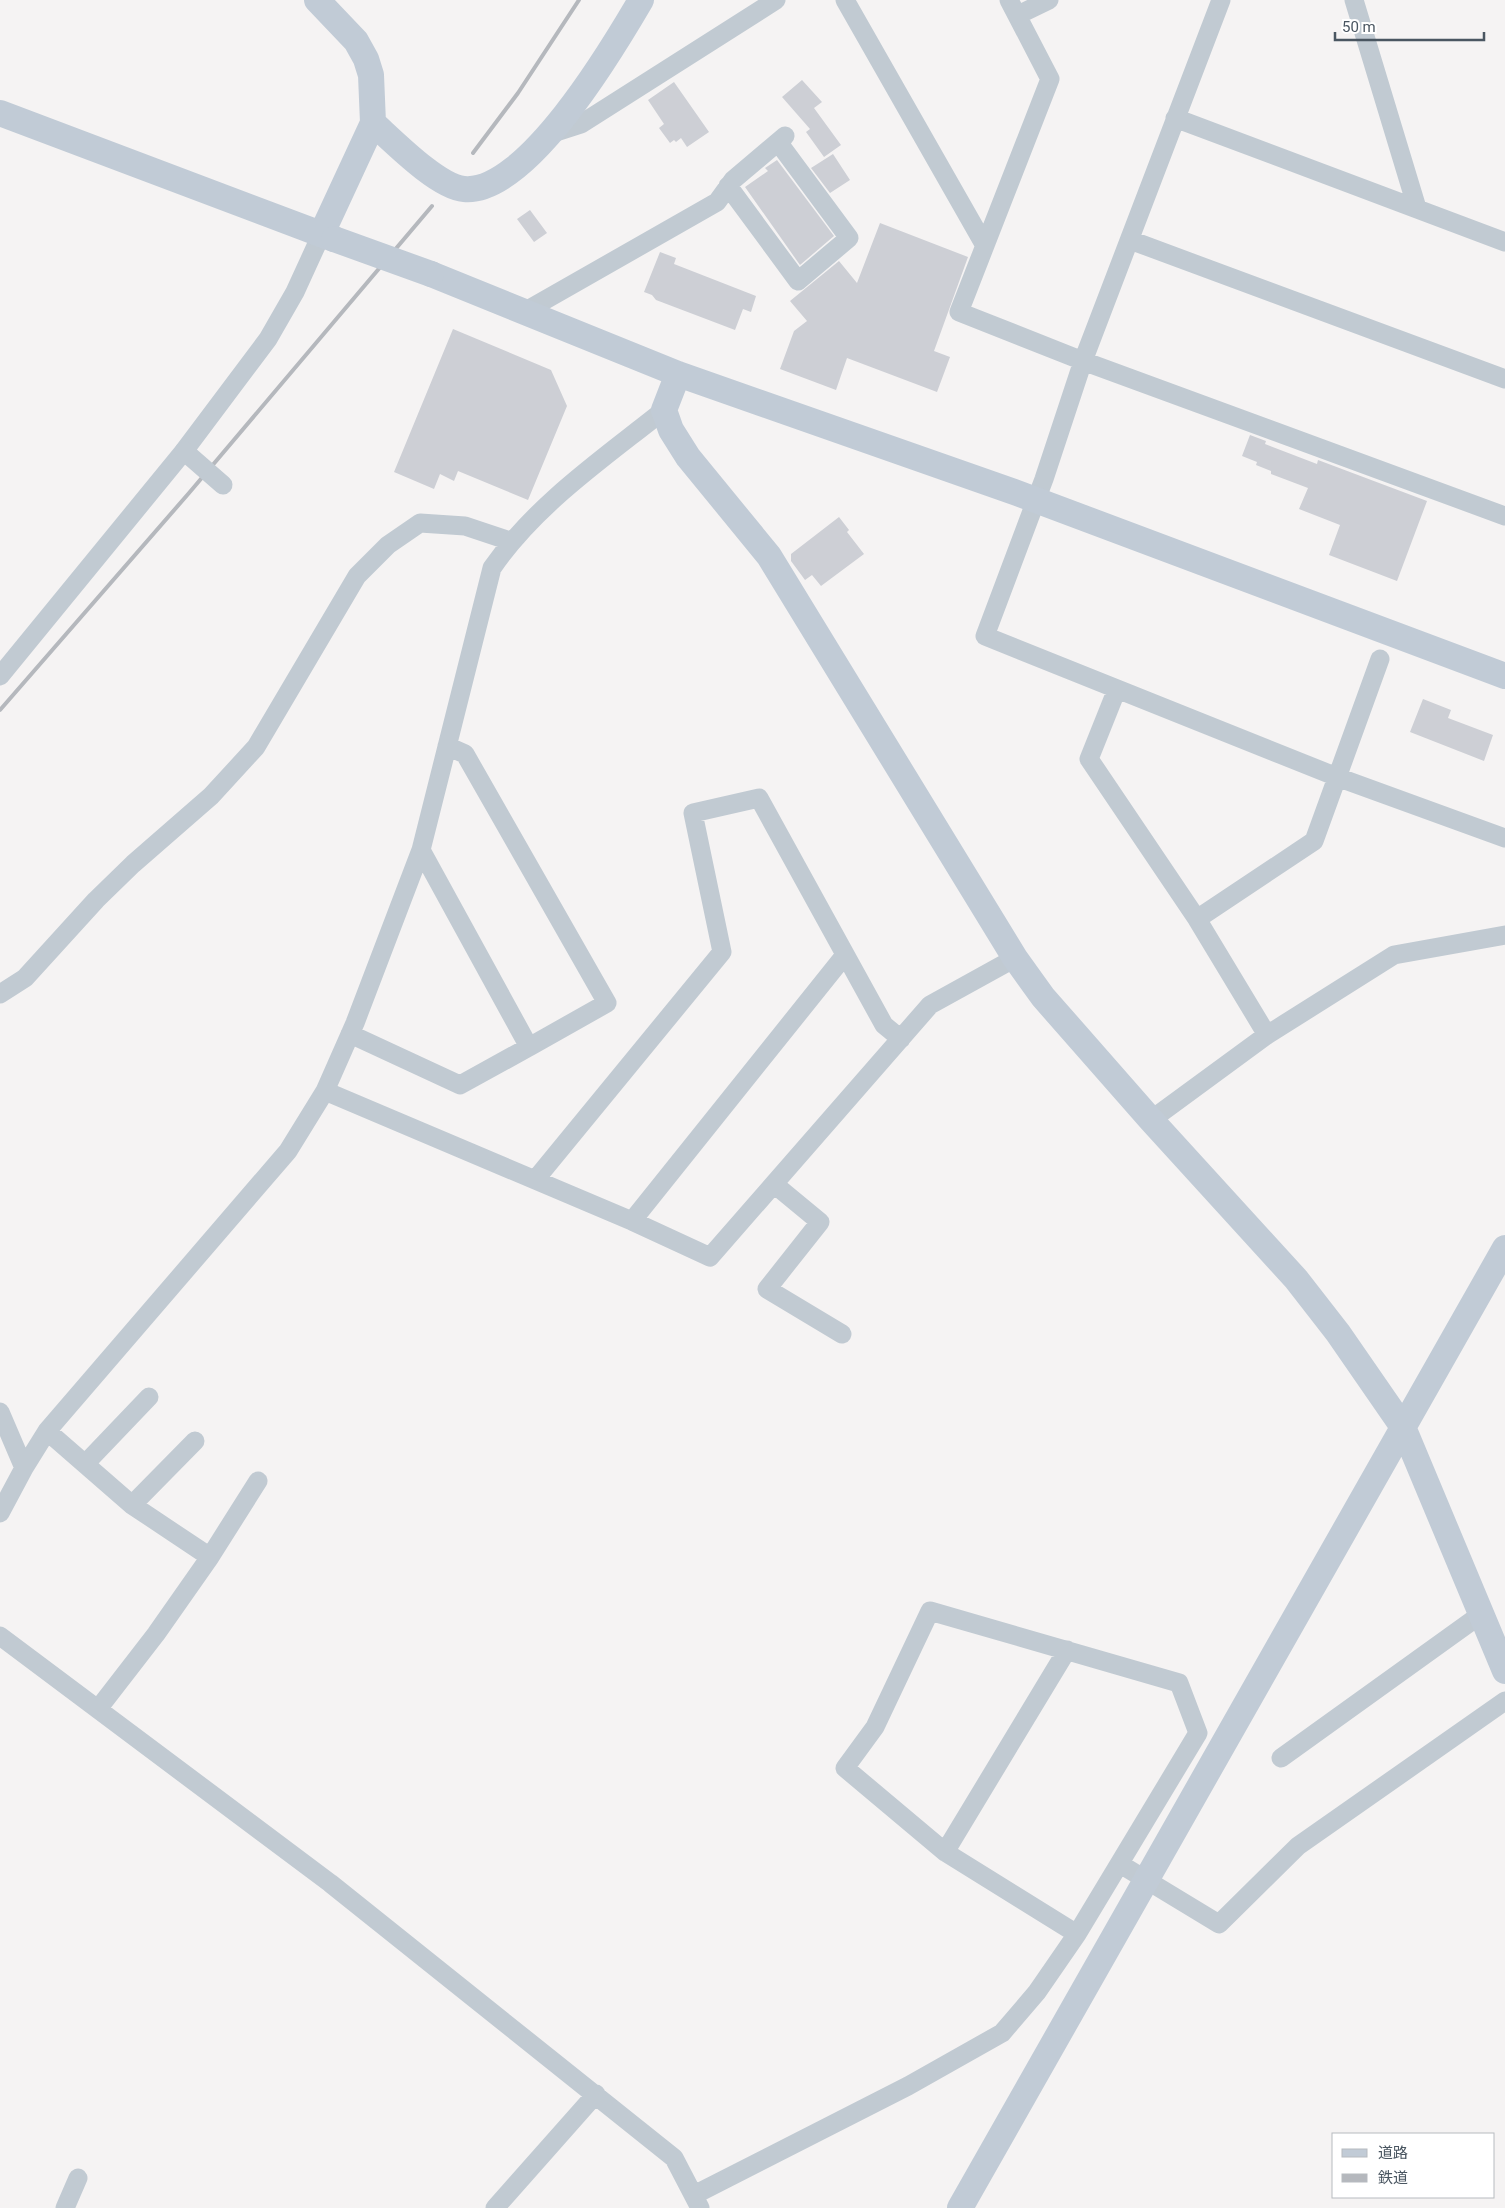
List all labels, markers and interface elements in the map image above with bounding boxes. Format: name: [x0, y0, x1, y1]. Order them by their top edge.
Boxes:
scale bar: [1335, 10, 1484, 42]
text: 50 m: [1342, 18, 1376, 36]
legend: [1332, 2133, 1495, 2198]
text: 道路: [1378, 2144, 1408, 2162]
text: 鉄道: [1378, 2169, 1408, 2187]

